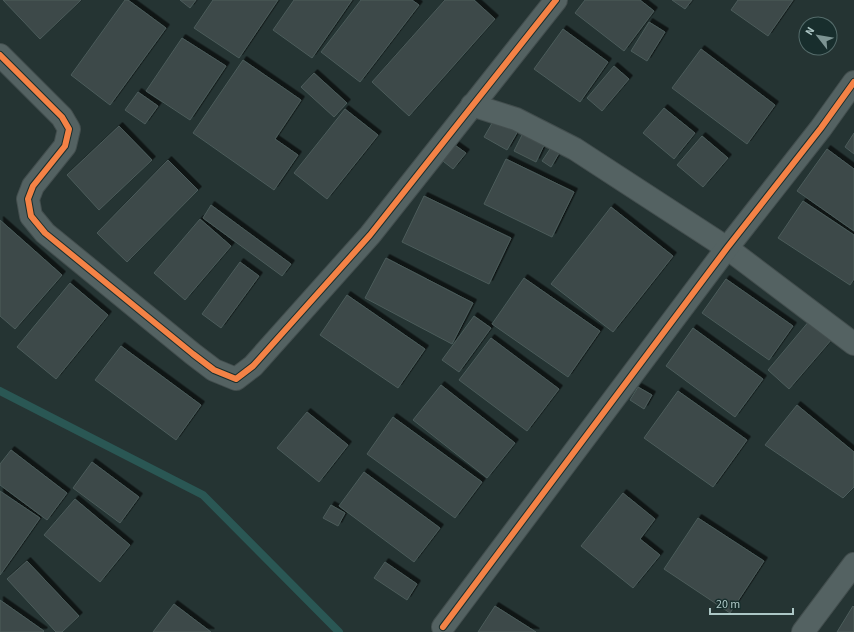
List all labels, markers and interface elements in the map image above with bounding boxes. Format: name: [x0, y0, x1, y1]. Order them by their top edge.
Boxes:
north arrow: [798, 16, 838, 56]
text: N: [802, 24, 818, 38]
scale bar: [710, 590, 793, 616]
text: 20 m: [716, 596, 740, 613]

